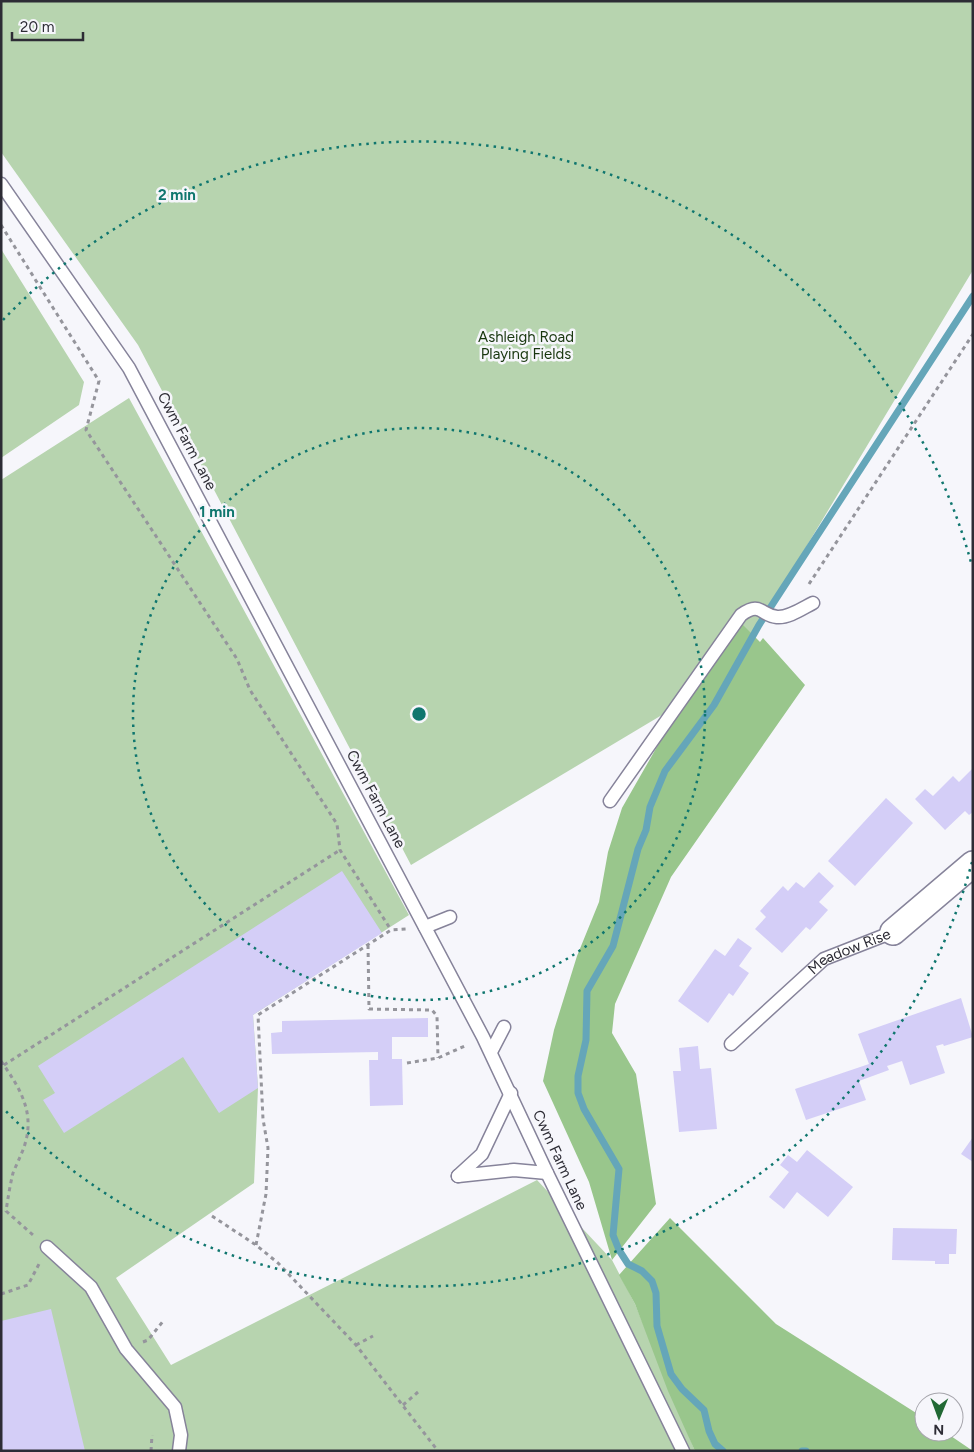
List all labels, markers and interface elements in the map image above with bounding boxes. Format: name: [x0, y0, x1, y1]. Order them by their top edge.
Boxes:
scale bar: [12, 10, 84, 42]
text: 20 m: [20, 18, 54, 36]
text: 2 min: [158, 186, 196, 204]
park label: Ashleigh Road Playing Fields: [478, 328, 574, 363]
street label: Cwm Farm Lane: [154, 389, 220, 493]
text: 1 min: [199, 503, 235, 521]
centre of rings: [410, 705, 428, 723]
street label: Cwm Farm Lane: [343, 747, 409, 851]
street label: Meadow Rise: [804, 925, 893, 978]
street label: Cwm Farm Lane: [529, 1107, 591, 1213]
north arrow: [914, 1392, 964, 1442]
text: N: [933, 1421, 944, 1438]

